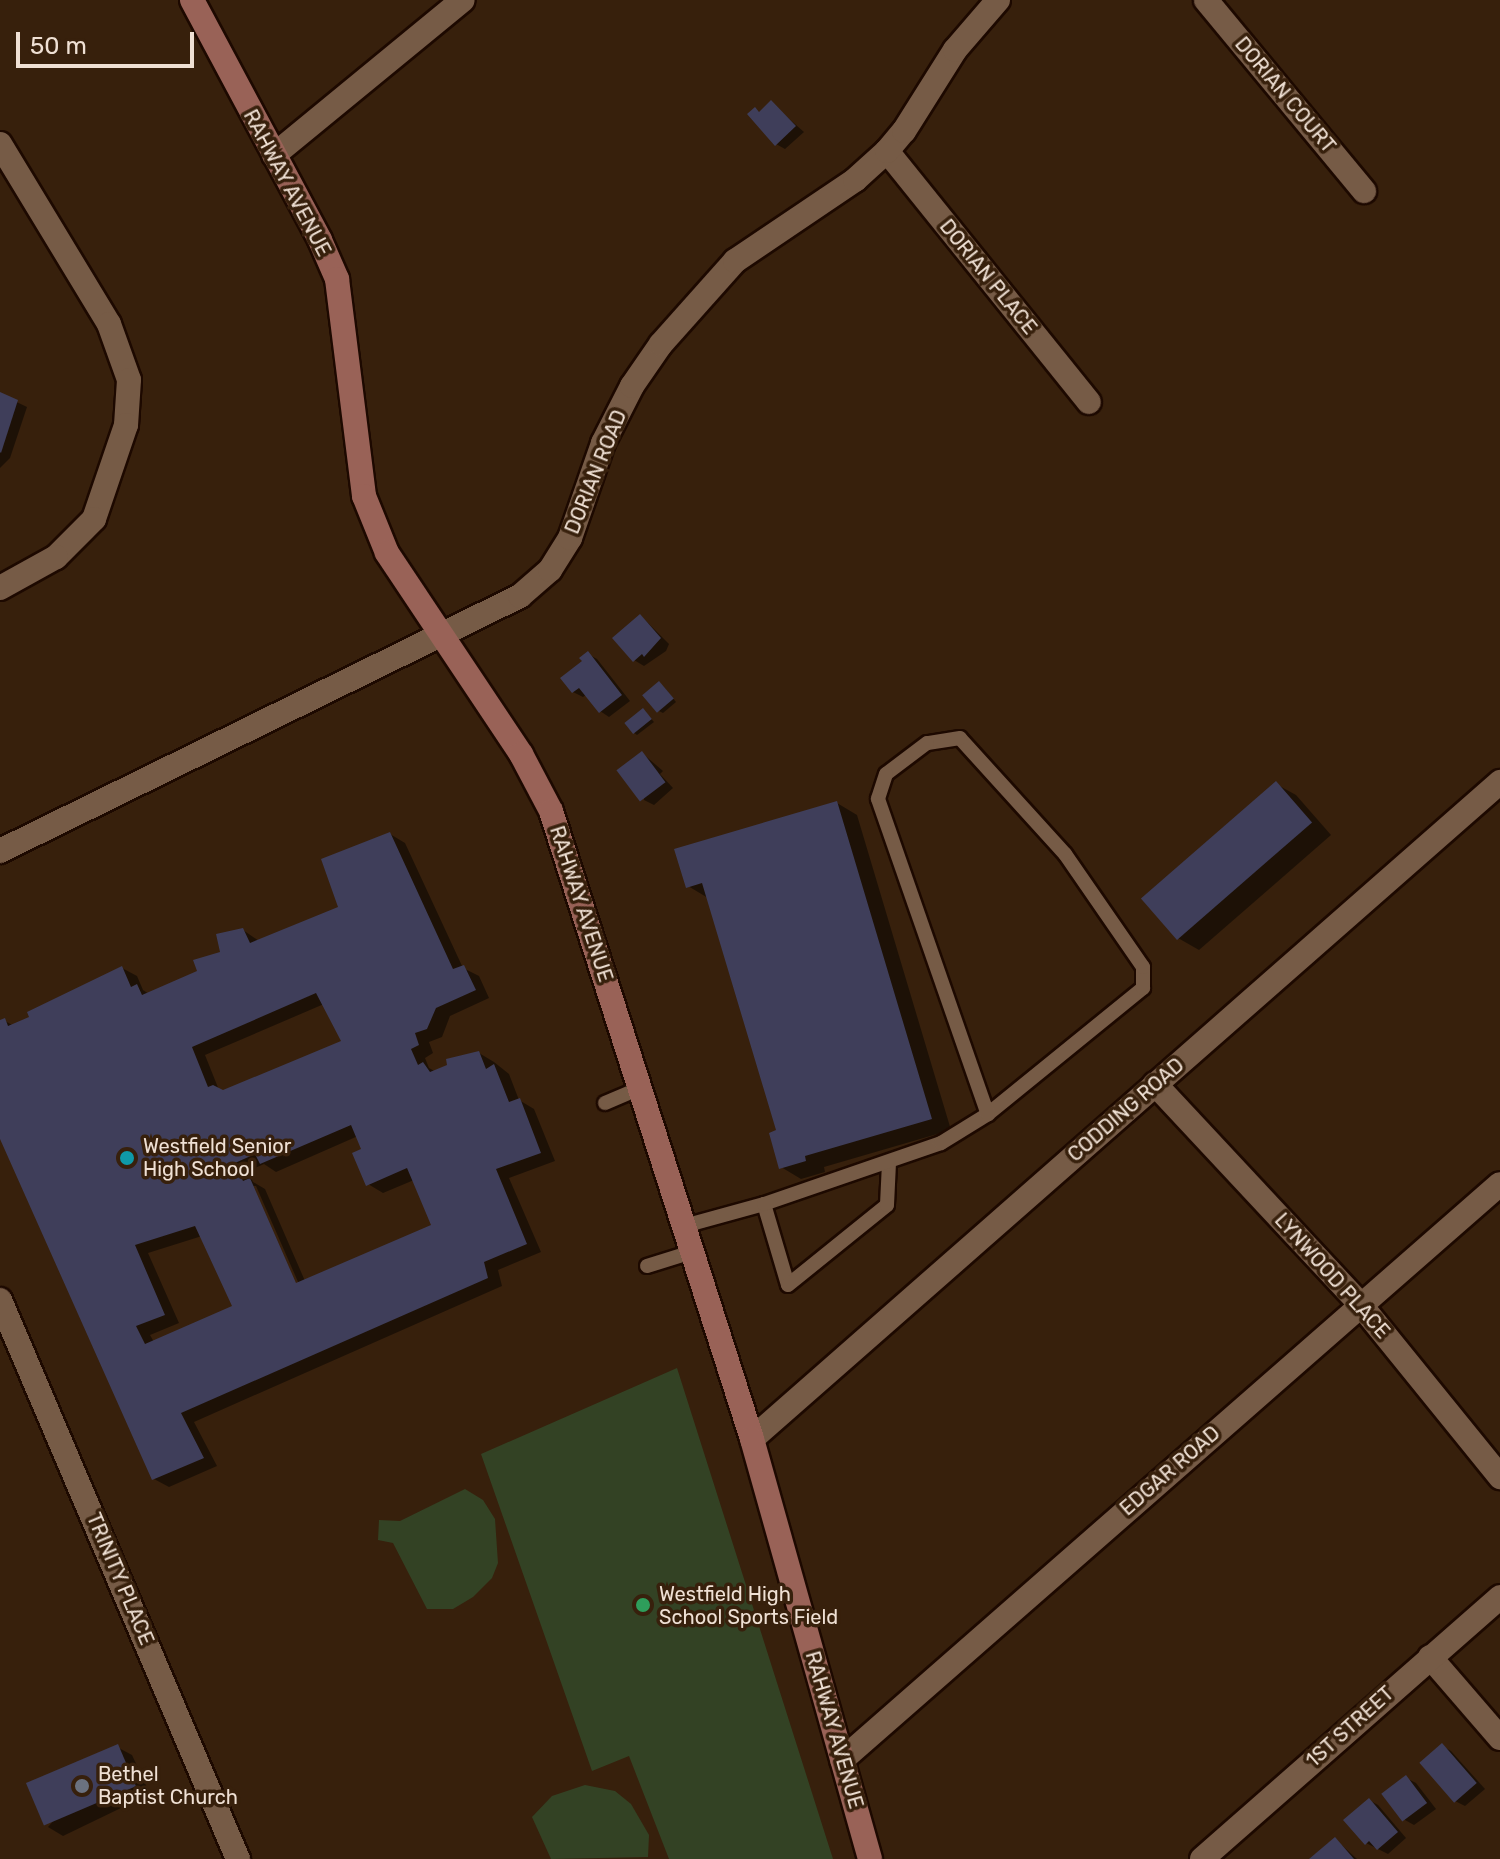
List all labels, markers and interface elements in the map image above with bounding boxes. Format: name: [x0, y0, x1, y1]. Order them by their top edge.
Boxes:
scale bar: [20, 16, 198, 66]
text: 50 m: [30, 32, 87, 60]
street label: DORIAN COURT: [1230, 32, 1340, 158]
street label: RAHWAY AVENUE: [238, 105, 336, 261]
street label: DORIAN PLACE: [934, 215, 1042, 339]
street label: DORIAN ROAD: [560, 406, 632, 538]
street label: RAHWAY AVENUE: [544, 822, 618, 986]
street label: CODDING ROAD: [1063, 1053, 1189, 1167]
place label: Westfield Senior High School: [143, 1134, 291, 1181]
marker: Westfield Senior High School: [118, 1149, 136, 1167]
street label: LYNWOOD PLACE: [1269, 1208, 1395, 1344]
street label: EDGAR ROAD: [1115, 1421, 1225, 1521]
street label: TRINITY PLACE: [81, 1509, 159, 1649]
place label: Westfield High School Sports Field: [659, 1582, 838, 1629]
marker: Westfield High School Sports Field: [634, 1596, 652, 1614]
street label: RAHWAY AVENUE: [800, 1648, 868, 1812]
street label: 1ST STREET: [1301, 1681, 1399, 1773]
place label: Bethel Baptist Church: [98, 1762, 238, 1809]
marker: Bethel Baptist Church: [73, 1777, 91, 1795]

